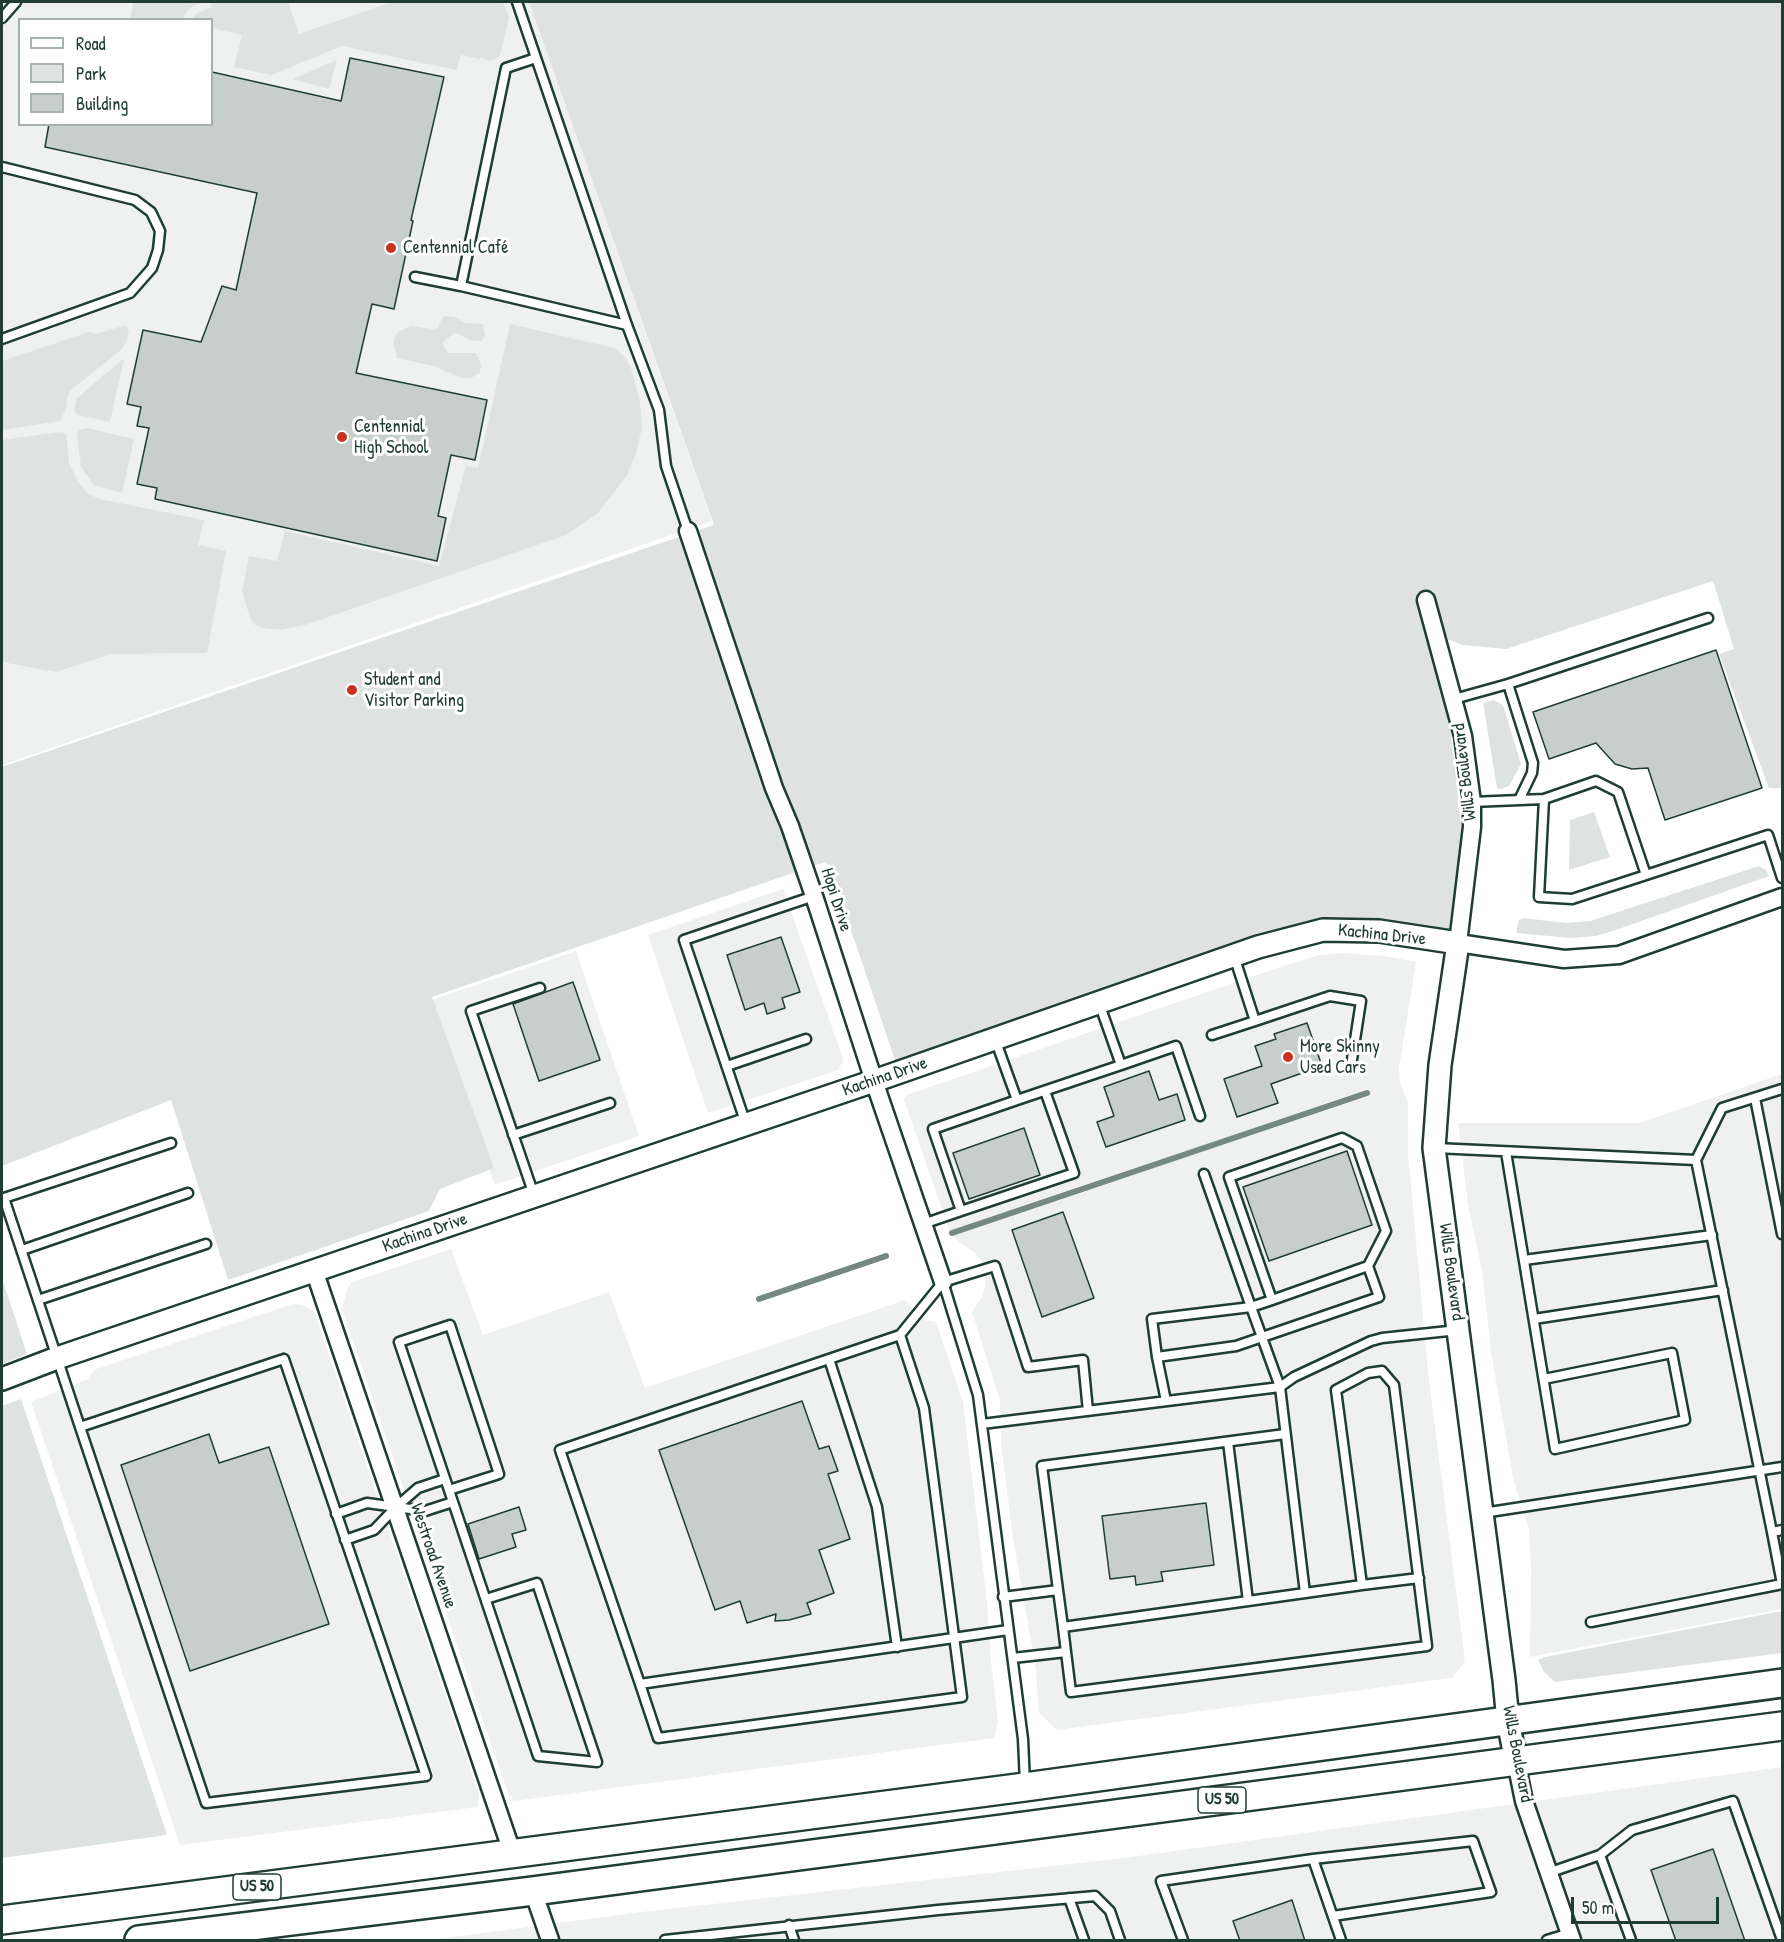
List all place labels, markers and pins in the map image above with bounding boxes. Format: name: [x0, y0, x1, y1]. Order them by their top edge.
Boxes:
place label: Centennial Café: [403, 237, 508, 259]
marker: Centennial Café: [384, 241, 398, 255]
place label: Centennial High School: [354, 416, 428, 458]
marker: Centennial High School: [335, 430, 349, 444]
place label: Student and Visitor Parking: [364, 669, 464, 712]
marker: Student and Visitor Parking: [345, 683, 359, 697]
place label: More Skinny Used Cars: [1300, 1036, 1380, 1078]
marker: More Skinny Used Cars: [1281, 1050, 1295, 1064]

